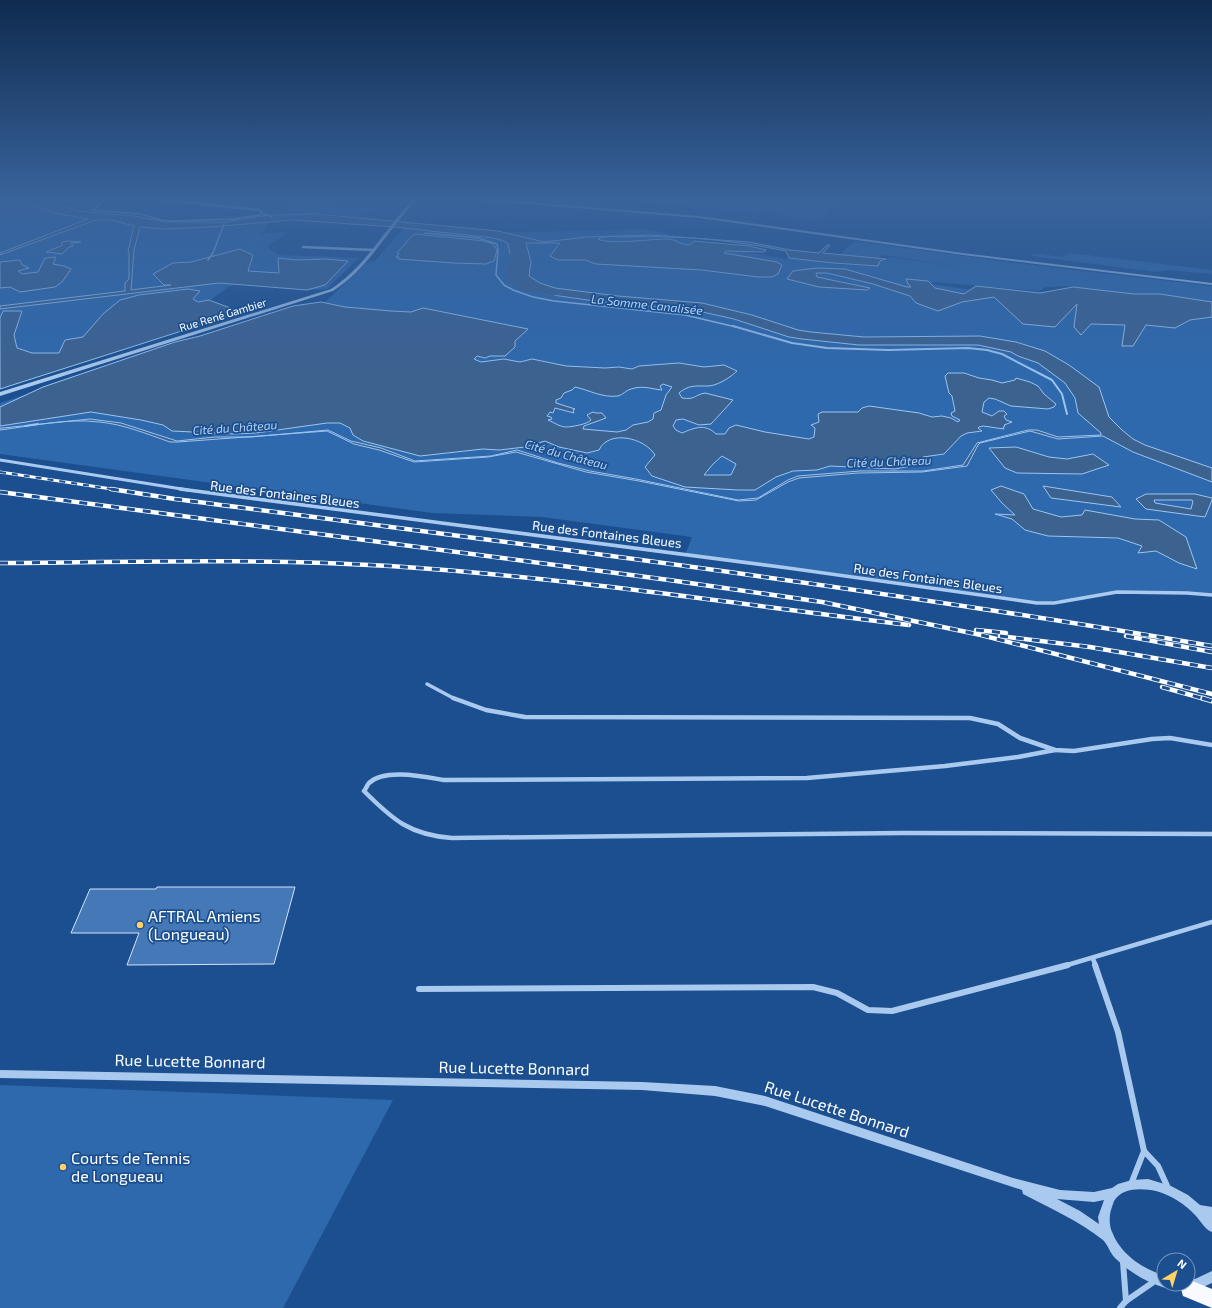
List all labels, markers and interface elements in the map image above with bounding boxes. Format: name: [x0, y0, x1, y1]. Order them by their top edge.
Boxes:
water label: La Somme Canalisée: [591, 291, 704, 317]
street label: Rue René Gambier: [178, 295, 269, 334]
water label: Cité du Château: [192, 417, 278, 437]
water label: Cité du Château: [523, 436, 609, 472]
water label: Cité du Château: [846, 453, 932, 469]
street label: Rue des Fontaines Bleues: [209, 477, 361, 511]
street label: Rue des Fontaines Bleues: [531, 517, 683, 551]
street label: Rue des Fontaines Bleues: [852, 560, 1004, 596]
place label: AFTRAL Amiens (Longueau): [148, 906, 261, 943]
marker: AFTRAL Amiens (Longueau): [135, 920, 145, 930]
street label: Rue Lucette Bonnard: [114, 1050, 266, 1071]
street label: Rue Lucette Bonnard: [438, 1057, 590, 1078]
street label: Rue Lucette Bonnard: [762, 1076, 912, 1141]
place label: Courts de Tennis de Longueau: [71, 1148, 190, 1185]
marker: Courts de Tennis de Longueau: [58, 1162, 68, 1172]
north arrow: [1156, 1252, 1196, 1292]
text: N: [1175, 1256, 1190, 1271]

